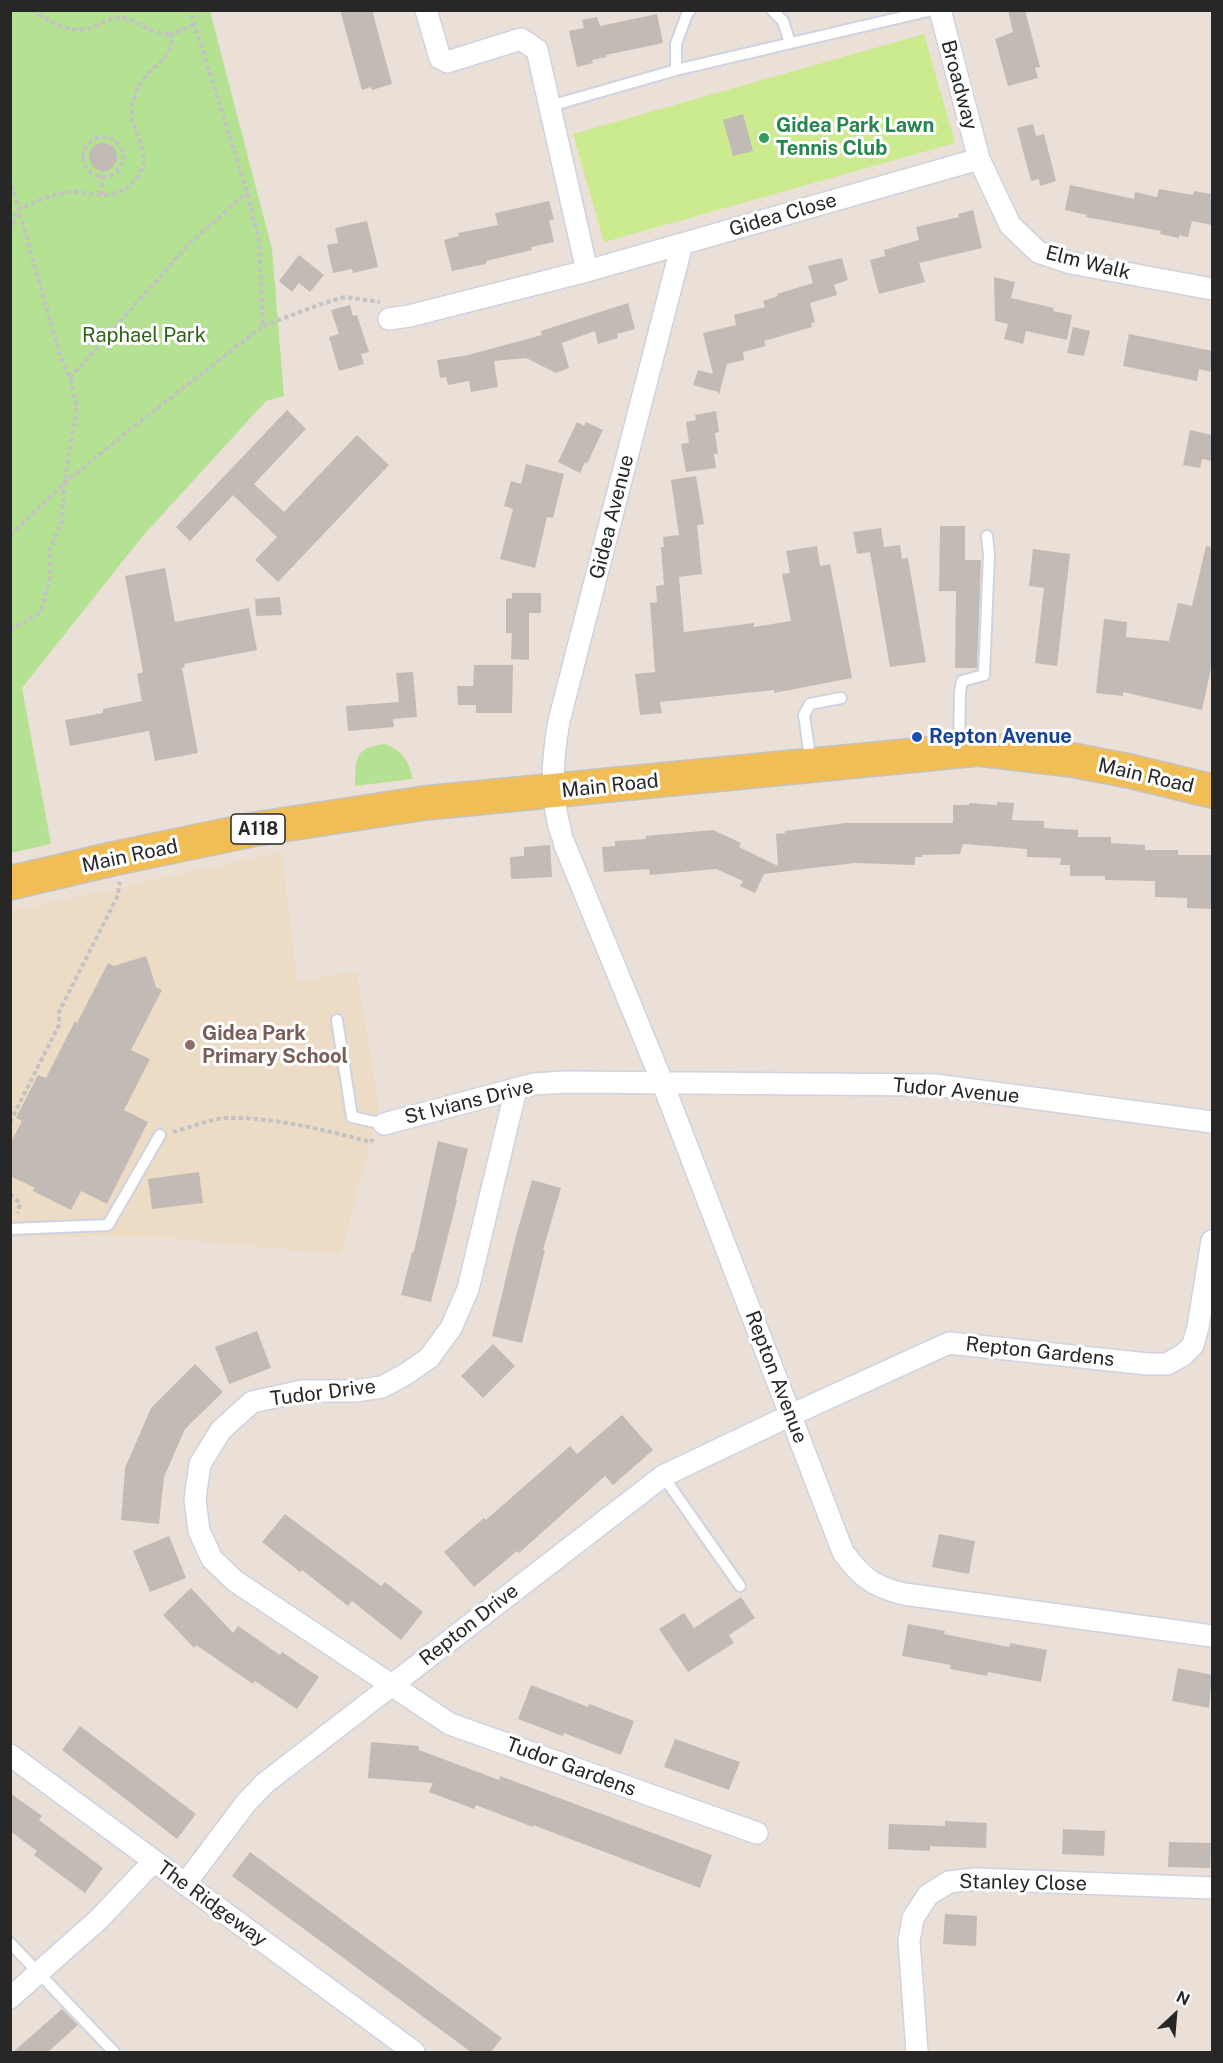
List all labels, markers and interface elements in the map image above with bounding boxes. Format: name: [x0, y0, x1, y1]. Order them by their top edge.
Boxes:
street label: Broadway: [936, 37, 982, 133]
place label: Gidea Park Lawn Tennis Club: [776, 114, 934, 161]
marker: Gidea Park Lawn Tennis Club: [757, 131, 771, 145]
street label: Gidea Close: [726, 188, 840, 242]
street label: Elm Walk: [1043, 241, 1133, 285]
park label: Raphael Park: [82, 324, 206, 348]
street label: Gidea Avenue: [585, 452, 639, 582]
place label: Repton Avenue: [929, 725, 1072, 749]
marker: Repton Avenue: [910, 730, 924, 744]
street label: Main Road: [1096, 753, 1196, 799]
street label: Main Road: [560, 769, 660, 803]
road number: A118: [231, 814, 285, 844]
street label: Main Road: [80, 834, 180, 878]
place label: Gidea Park Primary School: [202, 1022, 348, 1069]
marker: Gidea Park Primary School: [183, 1038, 197, 1052]
street label: St Ivians Drive: [402, 1074, 536, 1130]
street label: Tudor Avenue: [892, 1074, 1020, 1108]
street label: Repton Avenue: [740, 1307, 812, 1447]
street label: Repton Gardens: [964, 1332, 1116, 1372]
street label: Tudor Drive: [269, 1375, 377, 1411]
street label: Repton Drive: [415, 1579, 523, 1671]
street label: Tudor Gardens: [503, 1732, 639, 1802]
street label: The Ridgeway: [152, 1856, 272, 1952]
street label: Stanley Close: [959, 1870, 1087, 1896]
north arrow: [1145, 1985, 1205, 2045]
text: N: [1173, 1987, 1193, 2010]

